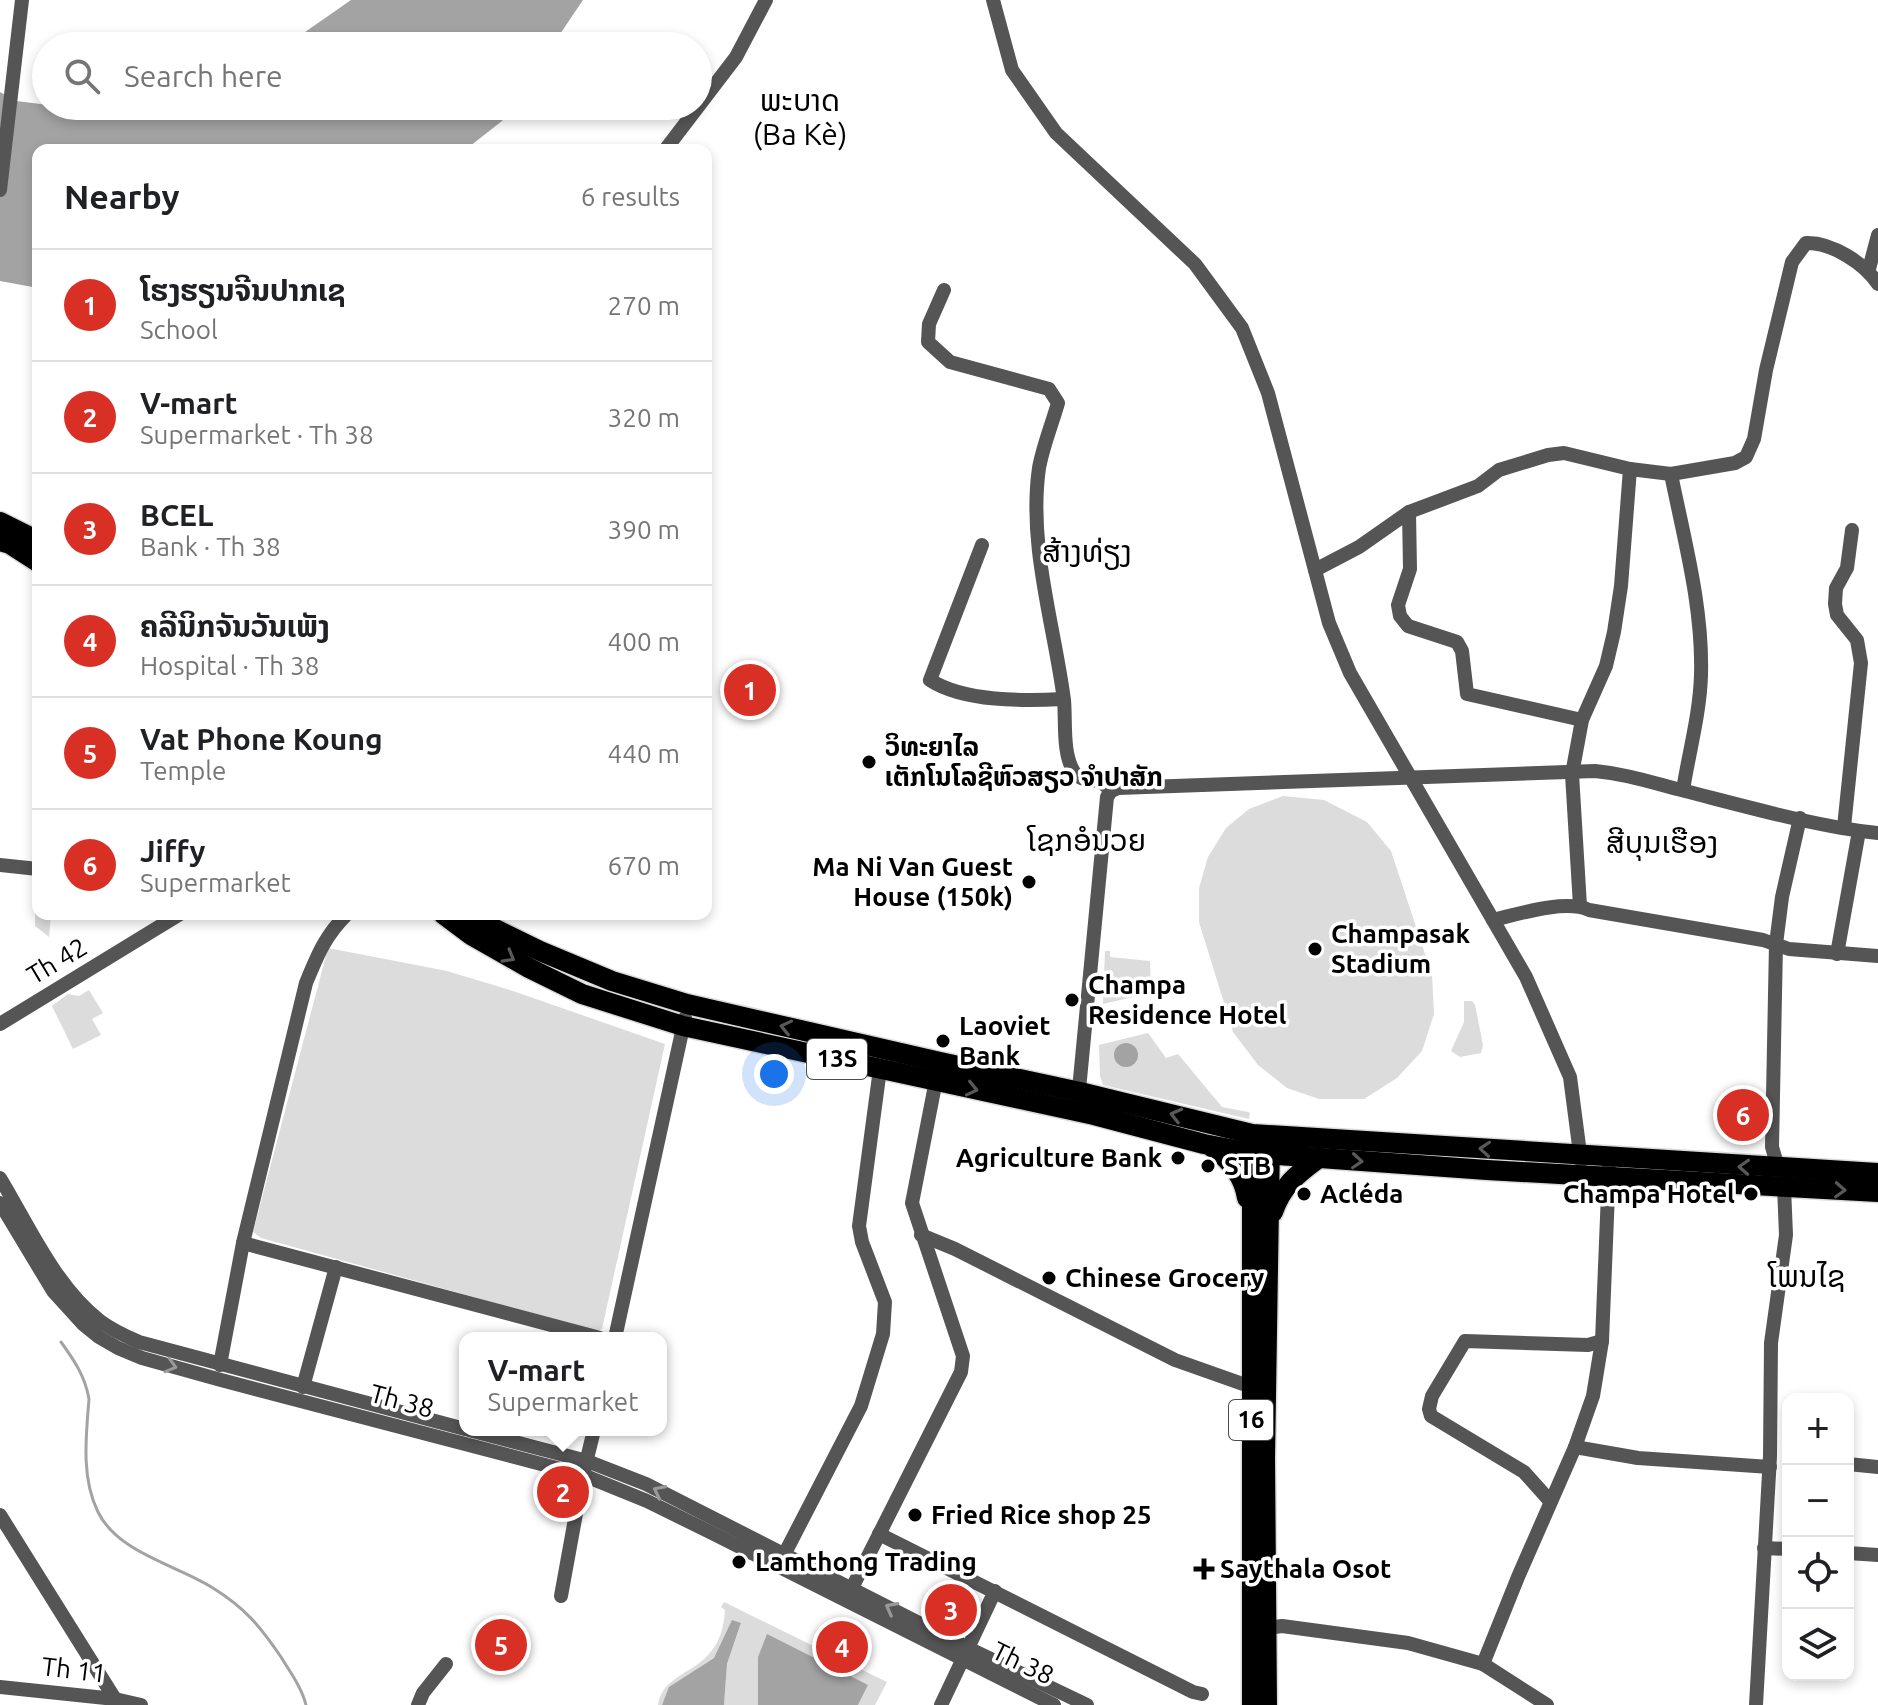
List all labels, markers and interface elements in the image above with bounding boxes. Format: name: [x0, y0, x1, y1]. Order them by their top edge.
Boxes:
search box: [32, 32, 712, 120]
icon: search: [60, 54, 104, 98]
text: Search here: [124, 59, 283, 93]
district label: ພະບາດ (Ba Kè): [753, 83, 847, 151]
text: Nearby: [64, 177, 179, 215]
text: 6 results: [581, 182, 680, 211]
text: ໂຮງຮຽນຈີນປາກເຊ: [140, 273, 346, 307]
text: 1: [83, 291, 97, 320]
text: 270 m: [608, 291, 680, 320]
text: School: [140, 315, 218, 344]
text: V-mart: [140, 386, 238, 420]
text: 2: [83, 403, 97, 432]
text: 320 m: [608, 403, 680, 432]
text: Supermarket · Th 38: [140, 420, 374, 449]
text: BCEL: [140, 498, 213, 532]
text: 3: [83, 515, 97, 544]
text: 390 m: [608, 515, 680, 544]
text: Bank · Th 38: [140, 532, 281, 561]
district label: ສ້າງທ່ຽງ: [1042, 534, 1132, 570]
text: ຄລີນິກຈັນວັນເພັງ: [140, 609, 330, 643]
text: 4: [83, 627, 97, 656]
text: 400 m: [608, 627, 680, 656]
text: Hospital · Th 38: [140, 651, 319, 680]
pin: 1: [724, 660, 776, 720]
text: Vat Phone Koung: [140, 722, 383, 756]
place label: ວິທະຍາໄລ ເຕັກໂນໂລຊີຫົວສຽວ ຈຳປາສັກ: [885, 732, 1163, 793]
text: 5: [83, 739, 97, 768]
text: 440 m: [608, 739, 680, 768]
marker: ວິທະຍາໄລ ເຕັກໂນໂລຊີຫົວສຽວ ຈຳປາສັກ: [860, 753, 878, 771]
text: Temple: [140, 756, 226, 785]
district label: ໂຊກອໍນວຍ: [1026, 823, 1146, 857]
district label: ສີບຸນເຮືອງ: [1606, 825, 1718, 861]
text: Jiffy: [140, 834, 205, 868]
text: 6: [83, 851, 97, 880]
text: 670 m: [608, 851, 680, 880]
place label: Ma Ni Van Guest House (150k): [812, 852, 1013, 911]
text: Supermarket: [140, 868, 291, 897]
marker: Ma Ni Van Guest House (150k): [1020, 873, 1038, 891]
place label: Champasak Stadium: [1331, 919, 1470, 978]
street label: Th 42: [22, 932, 92, 990]
marker: Champasak Stadium: [1306, 940, 1324, 958]
one-way arrow: [500, 947, 515, 962]
place label: Champa Residence Hotel: [1088, 970, 1286, 1029]
marker: Champa Residence Hotel: [1063, 991, 1081, 1009]
place label: Laoviet Bank: [959, 1011, 1050, 1070]
one-way arrow: [780, 1019, 794, 1036]
marker: Laoviet Bank: [934, 1032, 952, 1050]
road number: 13S: [807, 1039, 867, 1079]
your location: [754, 1054, 794, 1094]
one-way arrow: [964, 1080, 978, 1097]
pin: 6: [1717, 1085, 1769, 1145]
one-way arrow: [1170, 1108, 1184, 1125]
one-way arrow: [1478, 1141, 1491, 1158]
place label: Agriculture Bank: [956, 1143, 1162, 1172]
marker: Agriculture Bank: [1169, 1149, 1187, 1167]
place label: STB: [1224, 1151, 1271, 1180]
one-way arrow: [1351, 1152, 1364, 1169]
marker: STB: [1199, 1157, 1217, 1175]
one-way arrow: [1737, 1158, 1750, 1175]
place label: Acléda: [1320, 1179, 1403, 1208]
place label: Champa Hotel: [1563, 1179, 1735, 1208]
one-way arrow: [1834, 1181, 1847, 1198]
marker: Acléda: [1295, 1185, 1313, 1203]
marker: Champa Hotel: [1742, 1185, 1760, 1203]
district label: ໂພນໄຊ: [1767, 1259, 1845, 1293]
place label: Chinese Grocery: [1065, 1263, 1264, 1292]
marker: Chinese Grocery: [1040, 1269, 1058, 1287]
popup: [459, 1332, 667, 1436]
text: V-mart: [488, 1353, 585, 1387]
one-way arrow: [163, 1357, 177, 1373]
street label: Th 38: [367, 1378, 437, 1423]
text: Supermarket: [488, 1387, 638, 1416]
map controls: [1782, 1393, 1854, 1681]
button: +: [1782, 1393, 1854, 1465]
road number: 16: [1229, 1400, 1273, 1440]
pin: 2: [537, 1462, 589, 1522]
button: −: [1782, 1465, 1854, 1537]
one-way arrow: [653, 1486, 667, 1501]
place label: Fried Rice shop 25: [931, 1500, 1152, 1529]
marker: Fried Rice shop 25: [906, 1506, 924, 1524]
button: locate: [1782, 1537, 1854, 1609]
place label: Lamthong Trading: [755, 1547, 977, 1576]
marker: Lamthong Trading: [730, 1553, 748, 1571]
place label: Saythala Osot: [1220, 1554, 1391, 1583]
marker: Saythala Osot: [1195, 1560, 1213, 1578]
pin: 3: [925, 1580, 977, 1640]
one-way arrow: [885, 1602, 900, 1618]
button: layers: [1782, 1609, 1854, 1681]
pin: 5: [475, 1615, 527, 1675]
pin: 4: [816, 1617, 868, 1677]
street label: Th 38: [988, 1635, 1059, 1690]
street label: Th 11: [40, 1651, 108, 1688]

